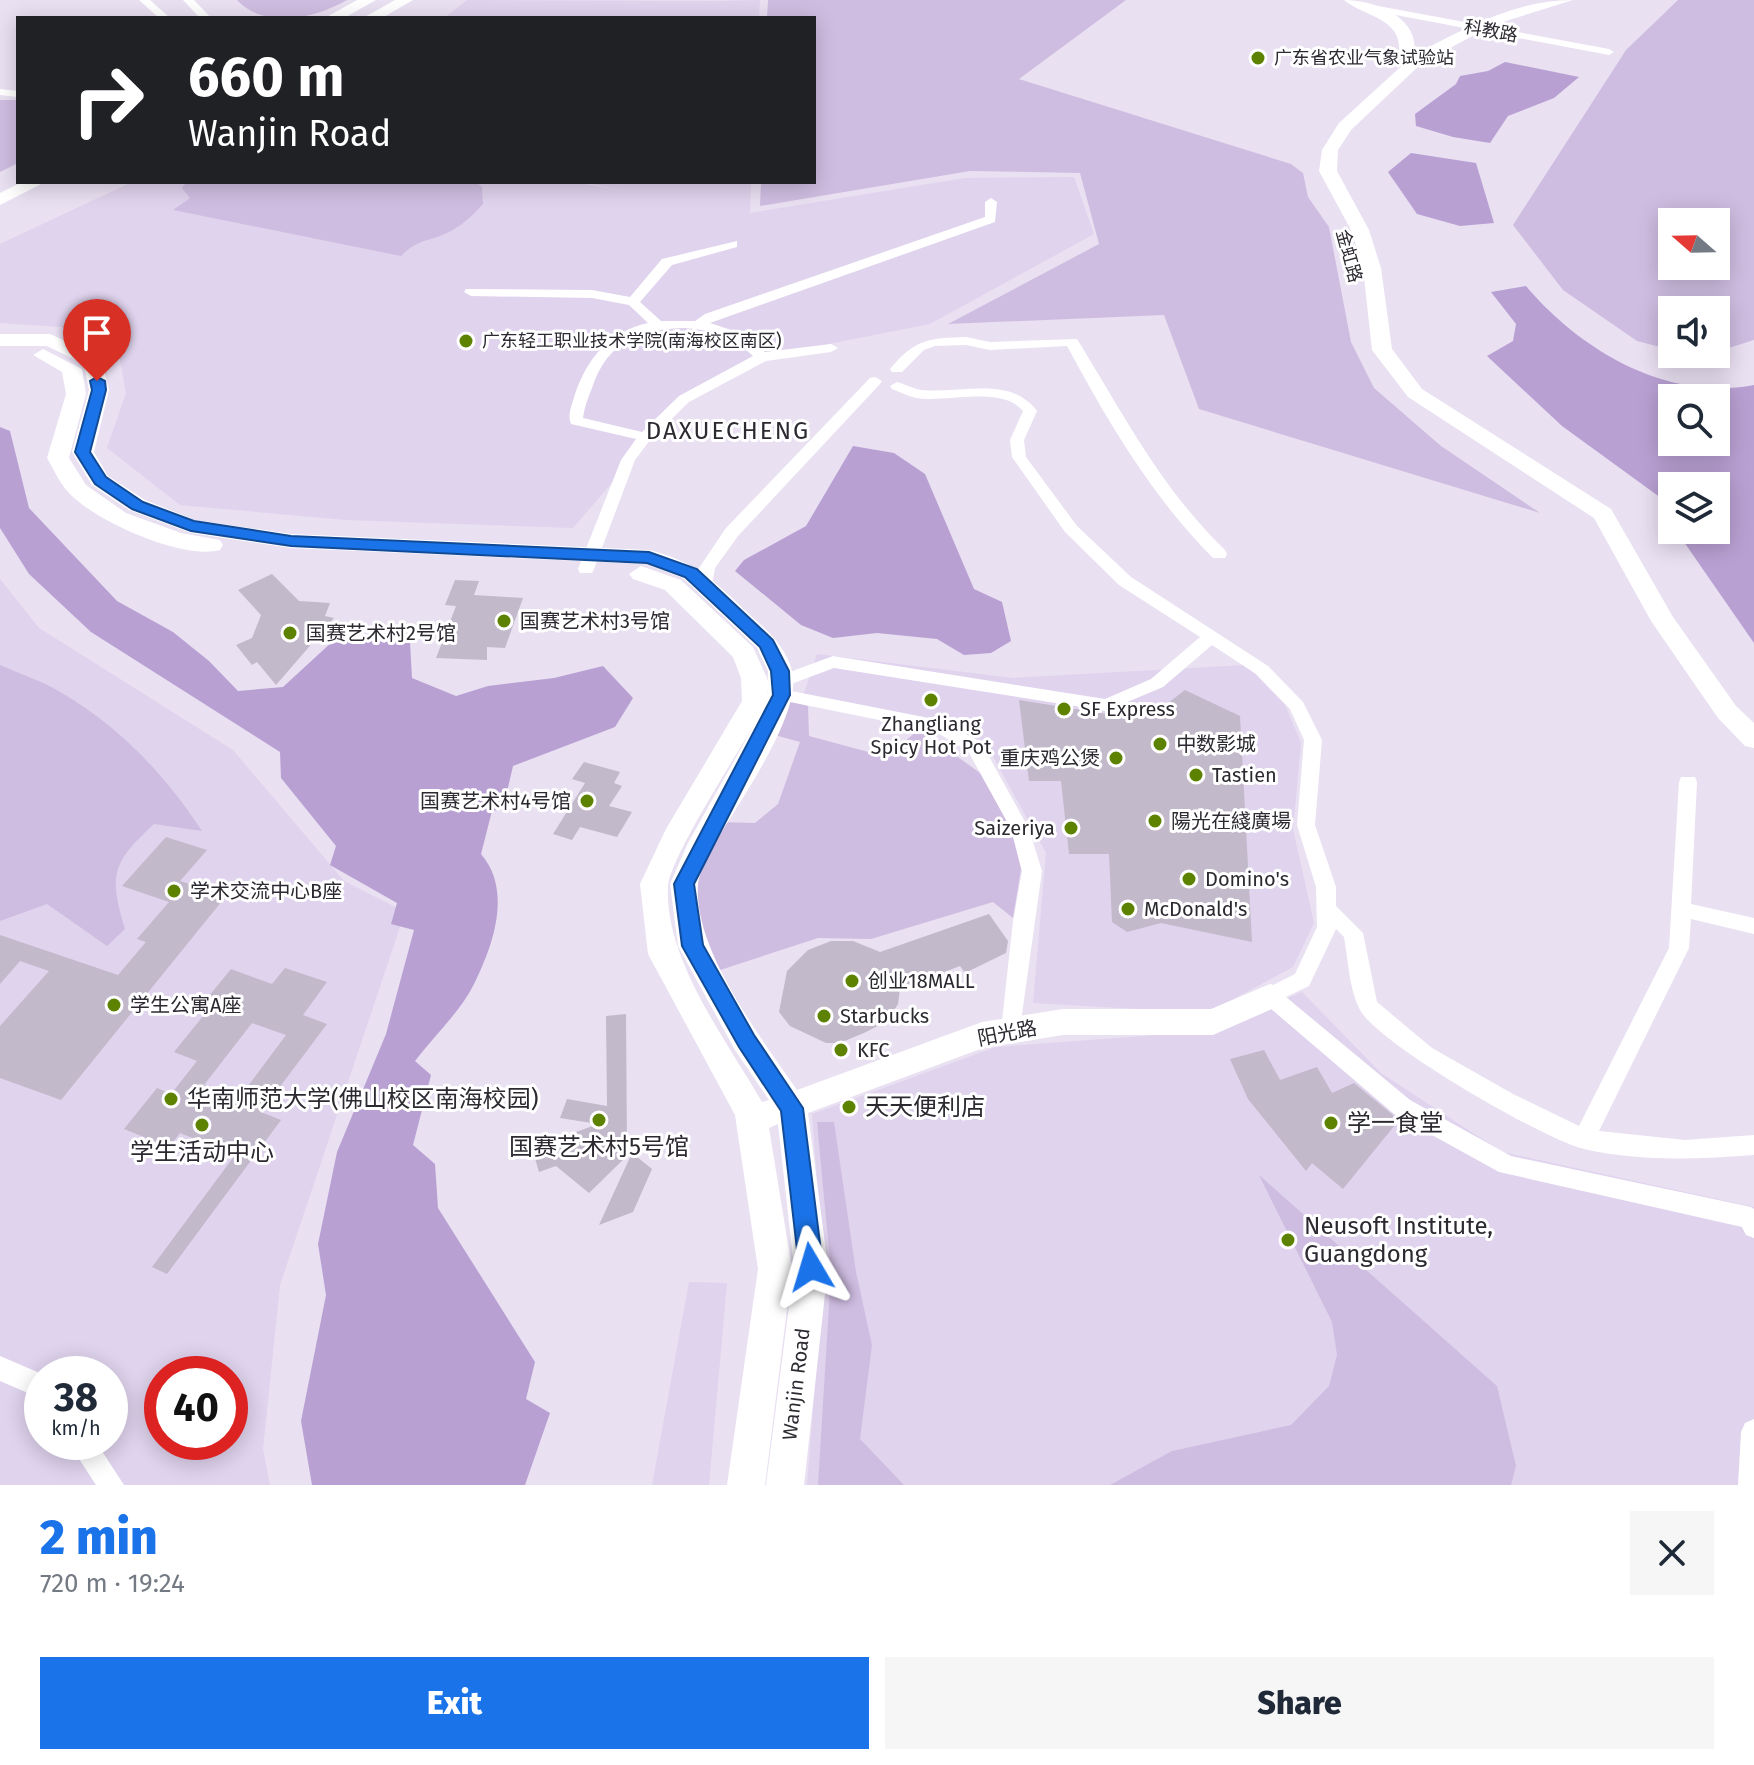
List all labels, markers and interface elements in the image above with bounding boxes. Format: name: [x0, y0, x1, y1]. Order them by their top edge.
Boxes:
street label: 科教路: [1463, 15, 1519, 47]
text: 660 m: [188, 44, 345, 111]
place label: 广东省农业气象试验站: [1274, 47, 1454, 69]
icon: right: [56, 48, 160, 152]
marker: 广东省农业气象试验站: [1249, 49, 1267, 67]
text: Wanjin Road: [188, 112, 391, 156]
north arrow: [1658, 208, 1730, 280]
map controls: [1658, 208, 1730, 544]
street label: 金虹路: [1331, 227, 1367, 285]
button: sound: [1658, 296, 1730, 368]
pin: [63, 299, 131, 381]
icon: arrive: [75, 311, 119, 355]
place label: 广东轻工职业技术学院(南海校区南区): [482, 330, 782, 352]
marker: 广东轻工职业技术学院(南海校区南区): [457, 332, 475, 350]
button: search: [1658, 384, 1730, 456]
district label: DAXUECHENG: [646, 417, 810, 445]
button: layers: [1658, 472, 1730, 544]
place label: 国赛艺术村3号馆: [520, 609, 670, 633]
marker: 国赛艺术村3号馆: [495, 612, 513, 630]
place label: 国赛艺术村2号馆: [306, 621, 456, 645]
marker: 国赛艺术村2号馆: [281, 624, 299, 642]
marker: Zhangliang Spicy Hot Pot: [922, 691, 940, 709]
place label: SF Express: [1080, 697, 1175, 721]
marker: SF Express: [1055, 700, 1073, 718]
place label: Zhangliang Spicy Hot Pot: [871, 712, 992, 759]
place label: 中数影城: [1176, 732, 1256, 756]
marker: 中数影城: [1151, 735, 1169, 753]
place label: 重庆鸡公煲: [1000, 746, 1100, 770]
marker: 重庆鸡公煲: [1107, 749, 1125, 767]
place label: Tastien: [1212, 763, 1277, 787]
marker: Tastien: [1187, 766, 1205, 784]
place label: 国赛艺术村4号馆: [420, 789, 571, 813]
marker: 国赛艺术村4号馆: [578, 792, 596, 810]
place label: 陽光在綫廣場: [1171, 809, 1291, 833]
marker: 陽光在綫廣場: [1146, 812, 1164, 830]
place label: Saizeriya: [974, 816, 1055, 840]
marker: Saizeriya: [1062, 819, 1080, 837]
place label: Domino's: [1205, 867, 1289, 891]
marker: Domino's: [1180, 870, 1198, 888]
place label: 学术交流中心B座: [190, 879, 342, 903]
marker: 学术交流中心B座: [165, 882, 183, 900]
place label: McDonald's: [1144, 897, 1247, 921]
marker: McDonald's: [1119, 900, 1137, 918]
place label: 创业18MALL: [868, 969, 975, 993]
marker: 创业18MALL: [843, 972, 861, 990]
place label: 学生公寓A座: [130, 993, 241, 1017]
marker: 学生公寓A座: [105, 996, 123, 1014]
place label: Starbucks: [840, 1004, 929, 1028]
marker: Starbucks: [815, 1007, 833, 1025]
street label: 阳光路: [975, 1015, 1039, 1051]
place label: KFC: [857, 1038, 889, 1062]
marker: KFC: [832, 1041, 850, 1059]
place label: 华南师范大学(佛山校区南海校园): [187, 1085, 539, 1113]
marker: 华南师范大学(佛山校区南海校园): [162, 1090, 180, 1108]
place label: 天天便利店: [865, 1093, 985, 1121]
marker: 天天便利店: [840, 1098, 858, 1116]
place label: 学一食堂: [1347, 1109, 1443, 1137]
marker: 国赛艺术村5号馆: [590, 1111, 608, 1129]
marker: 学一食堂: [1322, 1114, 1340, 1132]
marker: 学生活动中心: [193, 1116, 211, 1134]
place label: 国赛艺术村5号馆: [509, 1133, 689, 1161]
place label: 学生活动中心: [130, 1138, 274, 1166]
place label: Neusoft Institute, Guangdong: [1304, 1212, 1493, 1268]
position arrow: [769, 1225, 853, 1309]
marker: Neusoft Institute, Guangdong: [1279, 1231, 1297, 1249]
street label: Wanjin Road: [777, 1327, 815, 1441]
speed limit sign: 40: [144, 1356, 248, 1460]
text: 38: [54, 1374, 98, 1422]
text: km/h: [51, 1416, 101, 1440]
text: 2 min: [40, 1509, 158, 1567]
button: close: [1630, 1511, 1714, 1595]
text: 720 m · 19:24: [40, 1568, 185, 1599]
button: Exit: [40, 1657, 869, 1749]
button: Share: [885, 1657, 1714, 1749]

